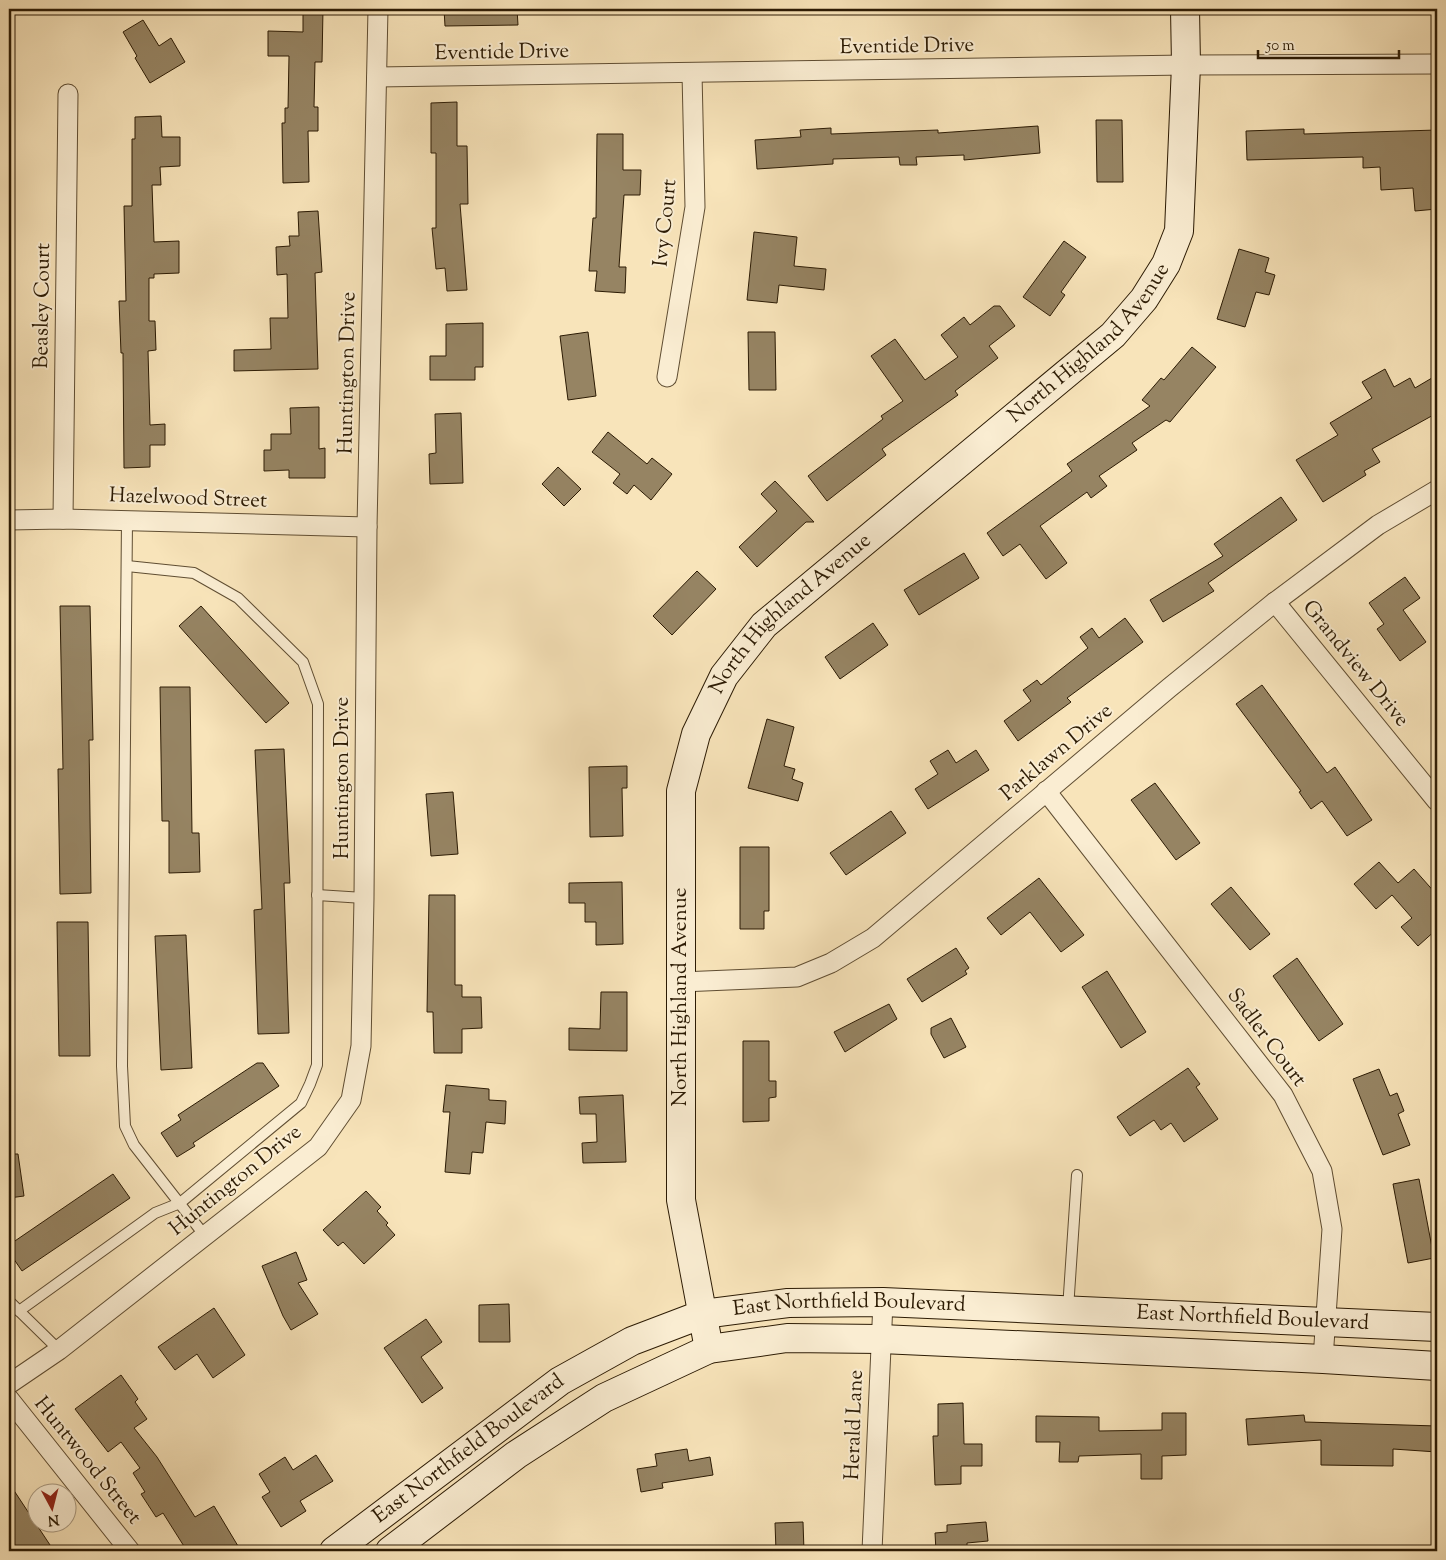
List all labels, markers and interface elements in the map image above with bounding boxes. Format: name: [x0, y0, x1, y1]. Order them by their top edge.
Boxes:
scale bar: [1258, 28, 1400, 60]
street label: Eventide Drive: [839, 31, 975, 63]
text: 50 m: [1265, 36, 1295, 57]
street label: Eventide Drive: [434, 37, 570, 69]
street label: Ivy Court: [646, 178, 686, 268]
street label: Beasley Court: [27, 243, 59, 369]
street label: North Highland Avenue: [1002, 258, 1178, 431]
street label: Huntington Drive: [332, 291, 364, 455]
street label: Hazelwood Street: [108, 481, 268, 517]
street label: North Highland Avenue: [702, 527, 878, 699]
street label: Grandview Drive: [1294, 594, 1416, 734]
street label: Huntington Drive: [328, 697, 358, 859]
street label: Parklawn Drive: [994, 697, 1120, 809]
street label: North Highland Avenue: [666, 887, 696, 1107]
street label: Sadler Court: [1219, 982, 1313, 1094]
street label: Huntington Drive: [163, 1118, 309, 1244]
street label: East Northfield Boulevard: [731, 1287, 966, 1325]
street label: East Northfield Boulevard: [1136, 1298, 1370, 1339]
street label: East Northfield Boulevard: [367, 1367, 571, 1531]
street label: Herald Lane: [838, 1369, 872, 1481]
street label: Huntwood Street: [26, 1391, 148, 1531]
north arrow: [28, 1482, 78, 1532]
text: N: [47, 1508, 60, 1530]

